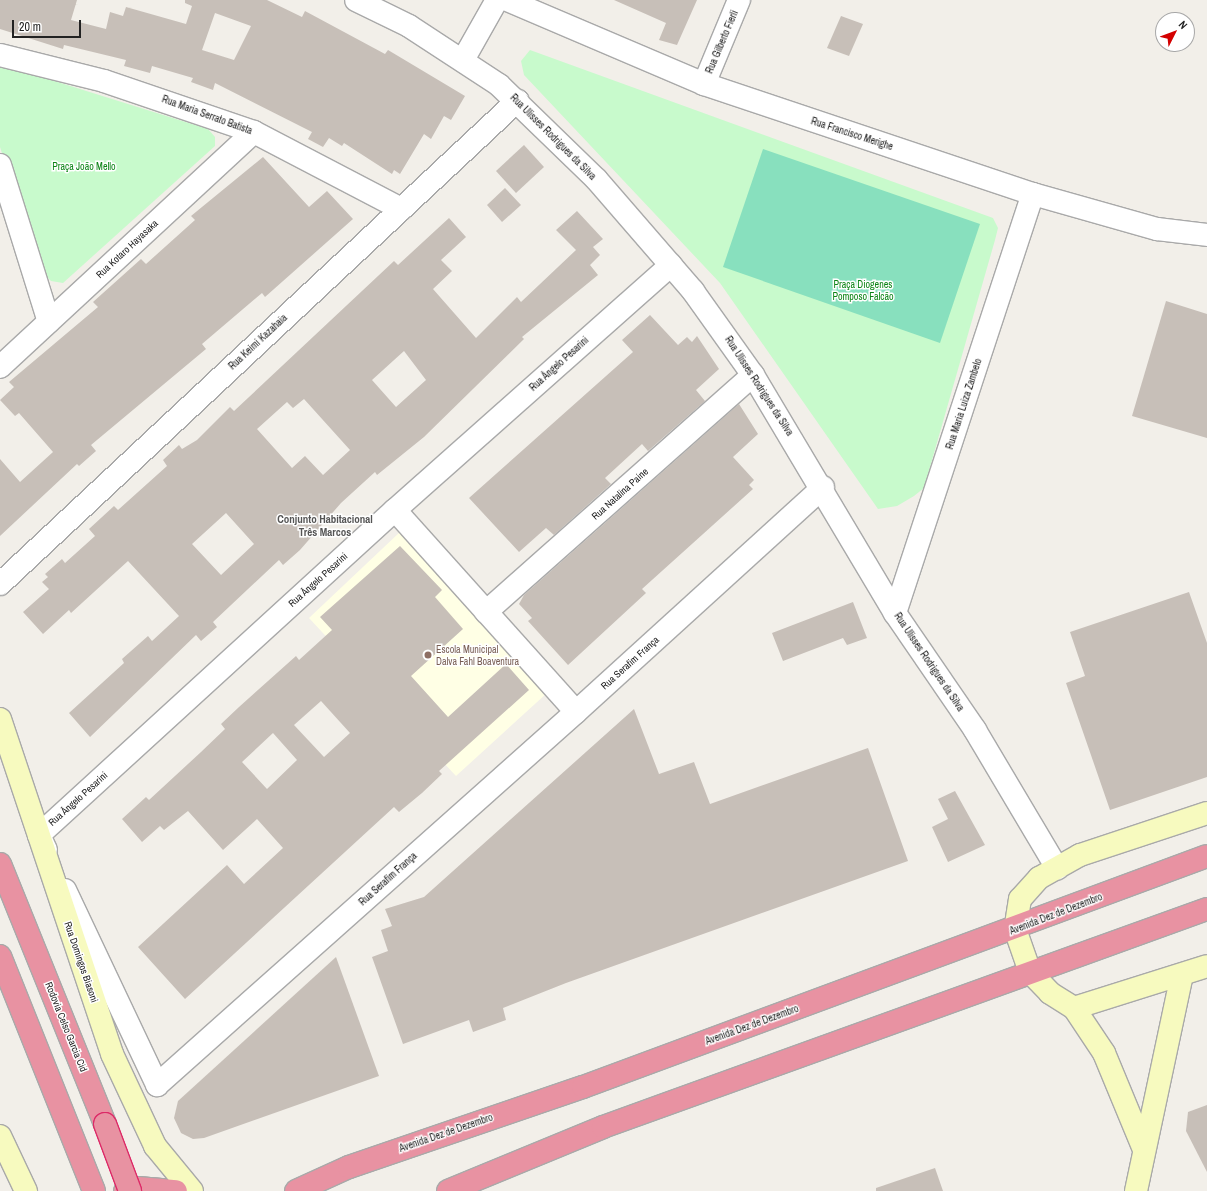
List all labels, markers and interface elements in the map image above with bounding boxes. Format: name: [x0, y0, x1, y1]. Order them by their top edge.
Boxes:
street label: Rua Gilberto Fierli: [703, 9, 741, 75]
scale bar: [14, 12, 83, 38]
north arrow: [1155, 12, 1195, 52]
text: N: [1176, 18, 1191, 32]
text: 20 m: [19, 19, 41, 35]
street label: Rua Ulisses Rodrigues da Silva: [508, 92, 598, 182]
street label: Rua Maria Serrato Batista: [160, 93, 254, 137]
street label: Rua Francisco Merighe: [809, 115, 895, 153]
park label: Praça João Mello: [52, 161, 116, 173]
street label: Rua Kotaro Hayasaka: [94, 217, 160, 281]
park label: Praça Diogenes Pomposo Falcão: [832, 278, 894, 302]
street label: Rua Keimi Kazahaia: [226, 312, 290, 372]
street label: Rua Ângelo Pesarini: [527, 334, 591, 394]
street label: Rua Ulisses Rodrigues da Silva: [722, 334, 796, 438]
street label: Rua Maria Luiza Zambelo: [944, 357, 984, 451]
street label: Rua Natalina Paine: [589, 466, 651, 522]
district label: Conjunto Habitacional Três Marcos: [277, 513, 373, 539]
street label: Rua Ângelo Pesarini: [286, 550, 350, 610]
street label: Rua Ulisses Rodrigues da Silva: [892, 610, 966, 714]
street label: Rua Serafim França: [599, 634, 661, 692]
place label: Escola Municipal Dalva Fahl Boaventura: [436, 643, 519, 666]
marker: Escola Municipal Dalva Fahl Boaventura: [423, 650, 433, 660]
street label: Rua Ângelo Pesarini: [46, 769, 110, 829]
street label: Rua Serafim França: [357, 850, 419, 908]
street label: Avenida Dez de Dezembro: [1008, 891, 1104, 937]
street label: Rua Domingos Biasoni: [62, 920, 100, 1004]
street label: Rodovia Celso Garcia Cid: [43, 980, 89, 1074]
street label: Avenida Dez de Dezembro: [704, 1003, 800, 1047]
street label: Avenida Dez de Dezembro: [398, 1111, 494, 1155]

